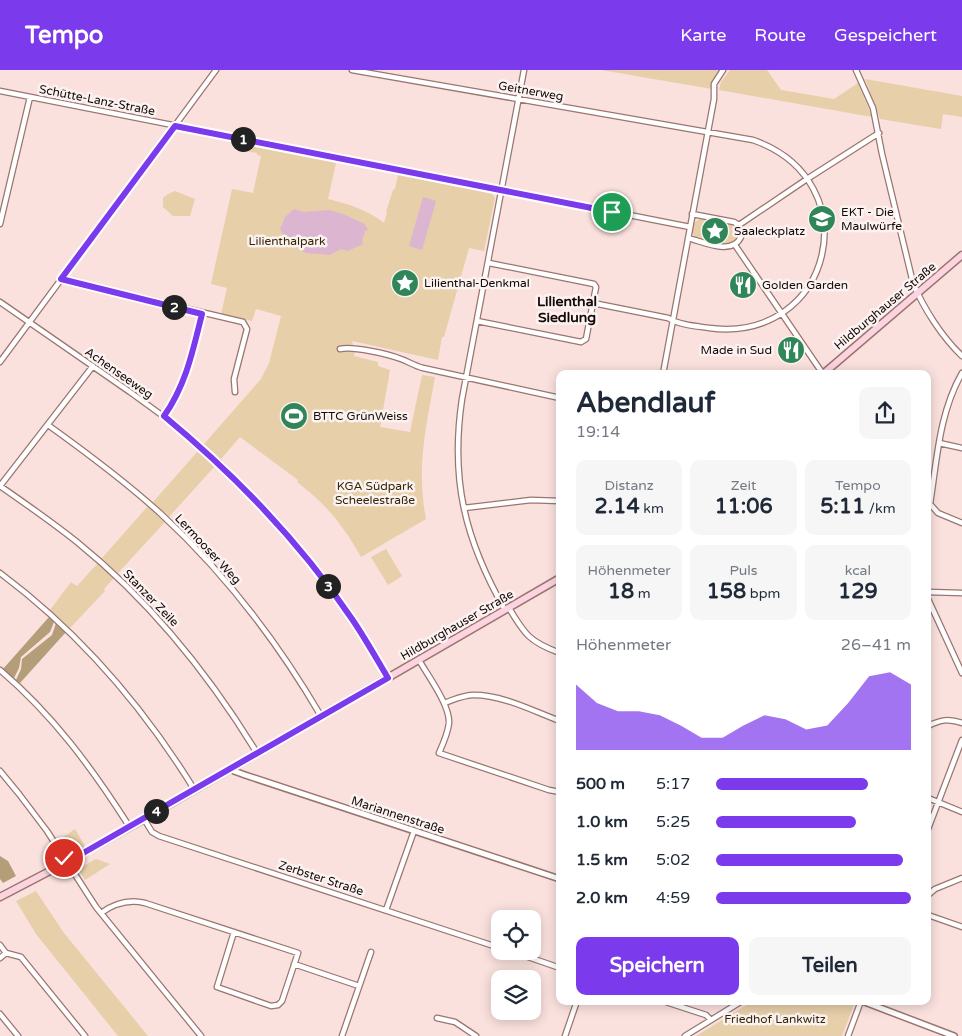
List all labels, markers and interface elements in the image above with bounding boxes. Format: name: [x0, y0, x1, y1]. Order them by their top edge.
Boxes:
text: Tempo: [25, 21, 103, 50]
text: Karte: [680, 24, 726, 46]
text: Route: [754, 24, 806, 46]
text: Gespeichert: [834, 24, 937, 46]
street label: Geitnerweg: [497, 78, 565, 104]
street label: Schütte-Lanz-Straße: [38, 82, 156, 118]
pin: 1: [230, 126, 256, 152]
text: 1: [239, 131, 248, 148]
pin: [591, 191, 633, 233]
icon: arrive: [598, 198, 626, 226]
school or university icon: EKT - Die Maulwürfe: [807, 204, 837, 234]
place label: EKT - Die Maulwürfe: [841, 205, 902, 233]
place icon: Saaleckplatz: [700, 216, 730, 246]
place label: Saaleckplatz: [734, 224, 805, 238]
park label: Lilienthalpark: [249, 234, 326, 248]
street label: Hildburghauser Straße: [831, 259, 939, 353]
place icon: Lilienthal-Denkmal: [390, 268, 420, 298]
restaurant icon: Golden Garden: [728, 270, 758, 300]
place label: Lilienthal-Denkmal: [424, 276, 530, 290]
place label: Golden Garden: [762, 278, 848, 292]
district label: Lilienthal Siedlung: [537, 293, 597, 326]
pin: 2: [162, 294, 186, 320]
text: 2: [170, 299, 179, 316]
restaurant icon: Made in Sud: [776, 335, 806, 365]
place label: Made in Sud: [701, 343, 772, 357]
street label: Achenseeweg: [82, 344, 156, 402]
text: Abendlauf: [576, 386, 715, 420]
button: share: [859, 387, 911, 439]
sports icon: BTTC GrünWeiss: [279, 401, 309, 431]
place label: BTTC GrünWeiss: [313, 409, 408, 423]
text: 19:14: [576, 422, 620, 442]
text: Distanz: [605, 477, 654, 494]
text: Zeit: [731, 477, 756, 494]
text: Tempo: [835, 477, 881, 494]
park label: KGA Südpark Scheelestraße: [335, 479, 415, 507]
text: 2.14: [595, 494, 640, 519]
text: 11:06: [714, 494, 773, 519]
text: 5:11: [820, 494, 865, 519]
text: km: [640, 500, 664, 517]
text: /km: [865, 500, 896, 517]
street label: Lermooser Weg: [172, 511, 244, 587]
text: Höhenmeter: [588, 562, 671, 579]
text: Puls: [729, 562, 758, 579]
text: kcal: [845, 562, 871, 579]
street label: Stanzer Zeile: [120, 567, 182, 629]
pin: 3: [316, 574, 340, 598]
text: 3: [324, 578, 333, 595]
text: 18: [608, 579, 634, 604]
text: 158: [707, 579, 746, 604]
text: 129: [838, 579, 878, 604]
text: m: [634, 585, 651, 602]
text: bpm: [746, 585, 780, 602]
street label: Hildburghauser Straße: [398, 587, 516, 663]
text: Höhenmeter: [576, 635, 671, 655]
text: 26–41 m: [841, 635, 911, 655]
text: 500 m: [576, 774, 625, 794]
text: 5:17: [656, 774, 690, 794]
street label: Mariannenstraße: [350, 793, 447, 837]
pin: 4: [144, 798, 168, 824]
text: 4: [152, 803, 161, 820]
text: 1.0 km: [576, 812, 628, 832]
text: 5:25: [656, 812, 690, 832]
pin: [43, 837, 85, 879]
icon: check: [50, 844, 78, 872]
text: 1.5 km: [576, 850, 628, 870]
text: 5:02: [656, 850, 690, 870]
street label: Zerbster Straße: [277, 858, 365, 898]
text: 2.0 km: [576, 888, 628, 908]
text: 4:59: [656, 888, 690, 908]
map controls: [491, 910, 541, 1020]
button: locate: [491, 910, 541, 960]
button: Speichern: [576, 937, 739, 995]
button: Teilen: [749, 937, 911, 995]
button: layers: [491, 970, 541, 1020]
park label: Friedhof Lankwitz: [724, 1012, 826, 1026]

